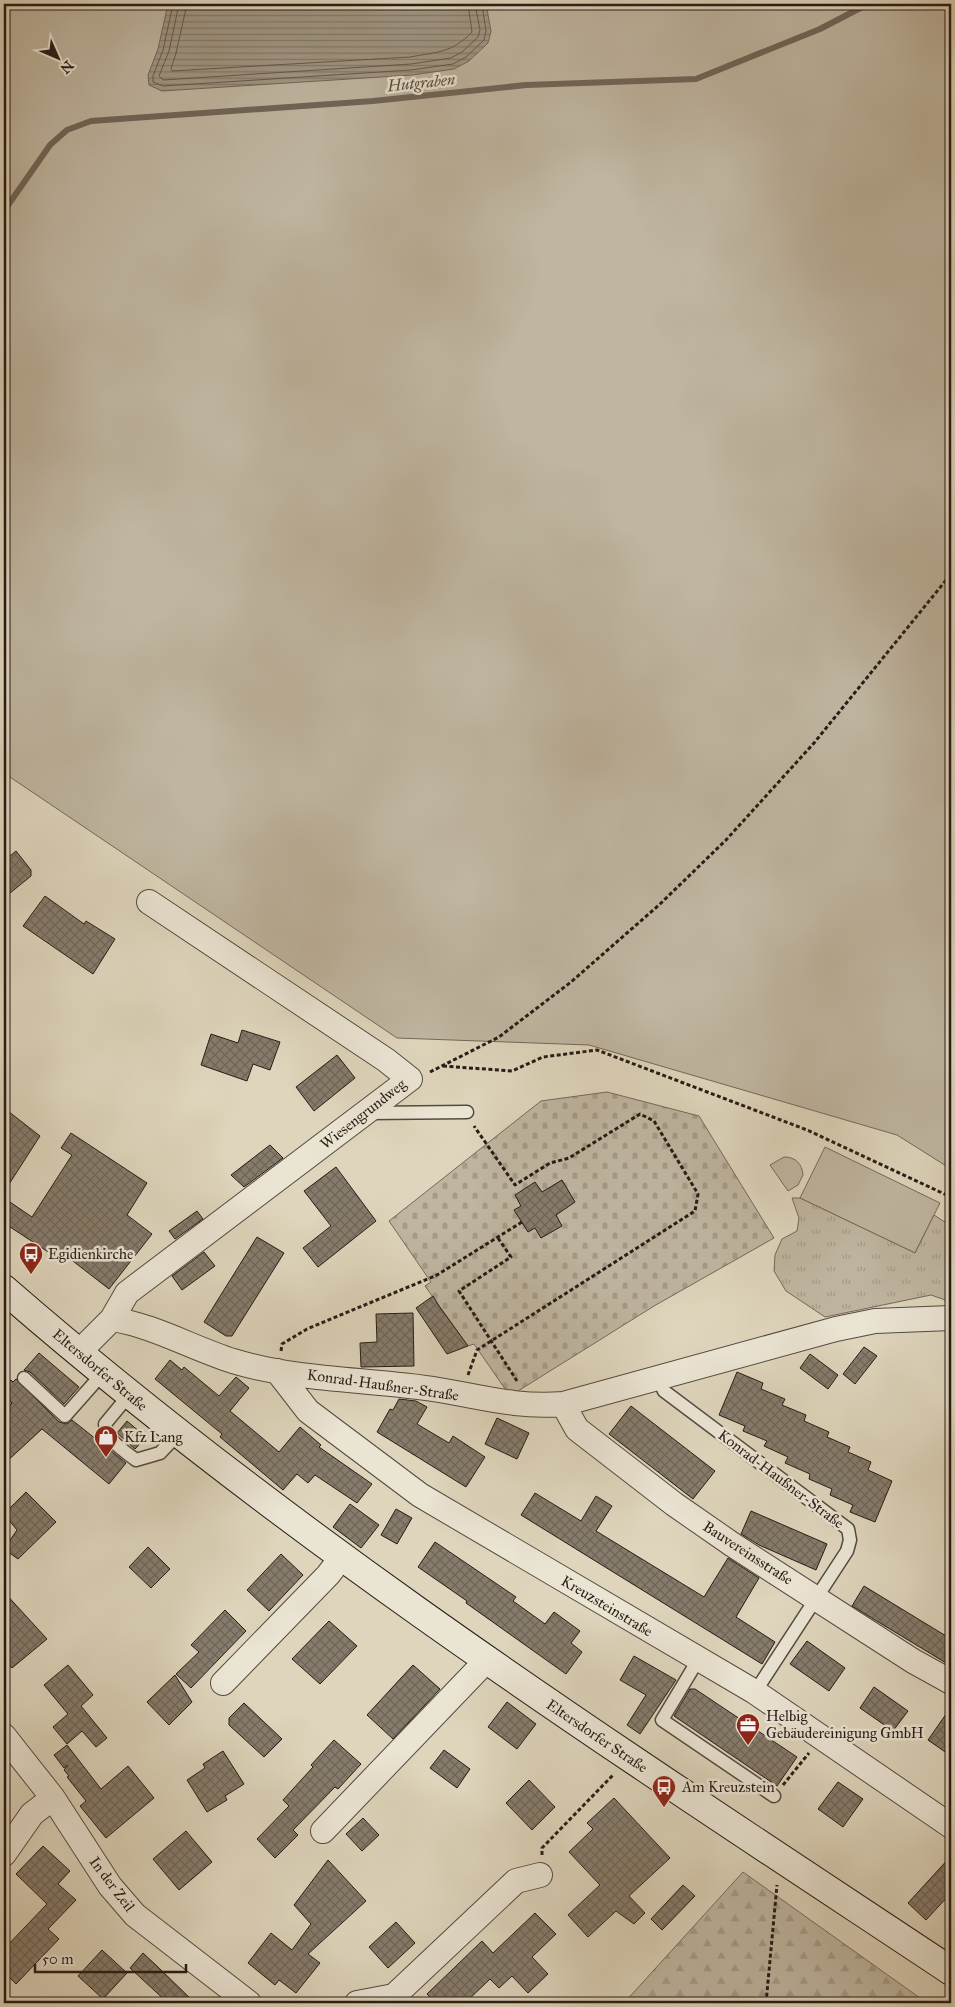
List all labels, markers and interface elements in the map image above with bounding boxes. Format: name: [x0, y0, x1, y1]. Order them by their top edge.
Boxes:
north arrow: [32, 32, 82, 82]
text: N: [57, 57, 77, 77]
water label: Hutgraben: [385, 69, 457, 96]
street label: Wiesengrundweg: [317, 1074, 410, 1153]
bus stop icon: Egidienkirche: [18, 1241, 44, 1275]
place label: Egidienkirche: [48, 1245, 133, 1263]
street label: Eltersdorfer Straße: [49, 1325, 151, 1415]
street label: Konrad-Haußner-Straße: [306, 1365, 460, 1405]
shop icon: Kfz Lang: [93, 1424, 119, 1458]
street label: Konrad-Haußner-Straße: [715, 1426, 847, 1532]
place label: Kfz Lang: [124, 1428, 183, 1446]
street label: Bauvereinsstraße: [700, 1517, 796, 1589]
street label: Kreuzsteinstraße: [558, 1572, 656, 1640]
street label: Eltersdorfer Straße: [543, 1696, 651, 1776]
place label: Helbig Gebäudereinigung GmbH: [766, 1707, 924, 1742]
office icon: Helbig Gebäudereinigung GmbH: [735, 1712, 761, 1746]
bus stop icon: Am Kreuzstein: [651, 1774, 677, 1808]
place label: Am Kreuzstein: [681, 1778, 775, 1796]
street label: In der Zeil: [85, 1853, 139, 1916]
scale bar: [35, 1942, 186, 1974]
text: 50 m: [42, 1950, 74, 1968]

